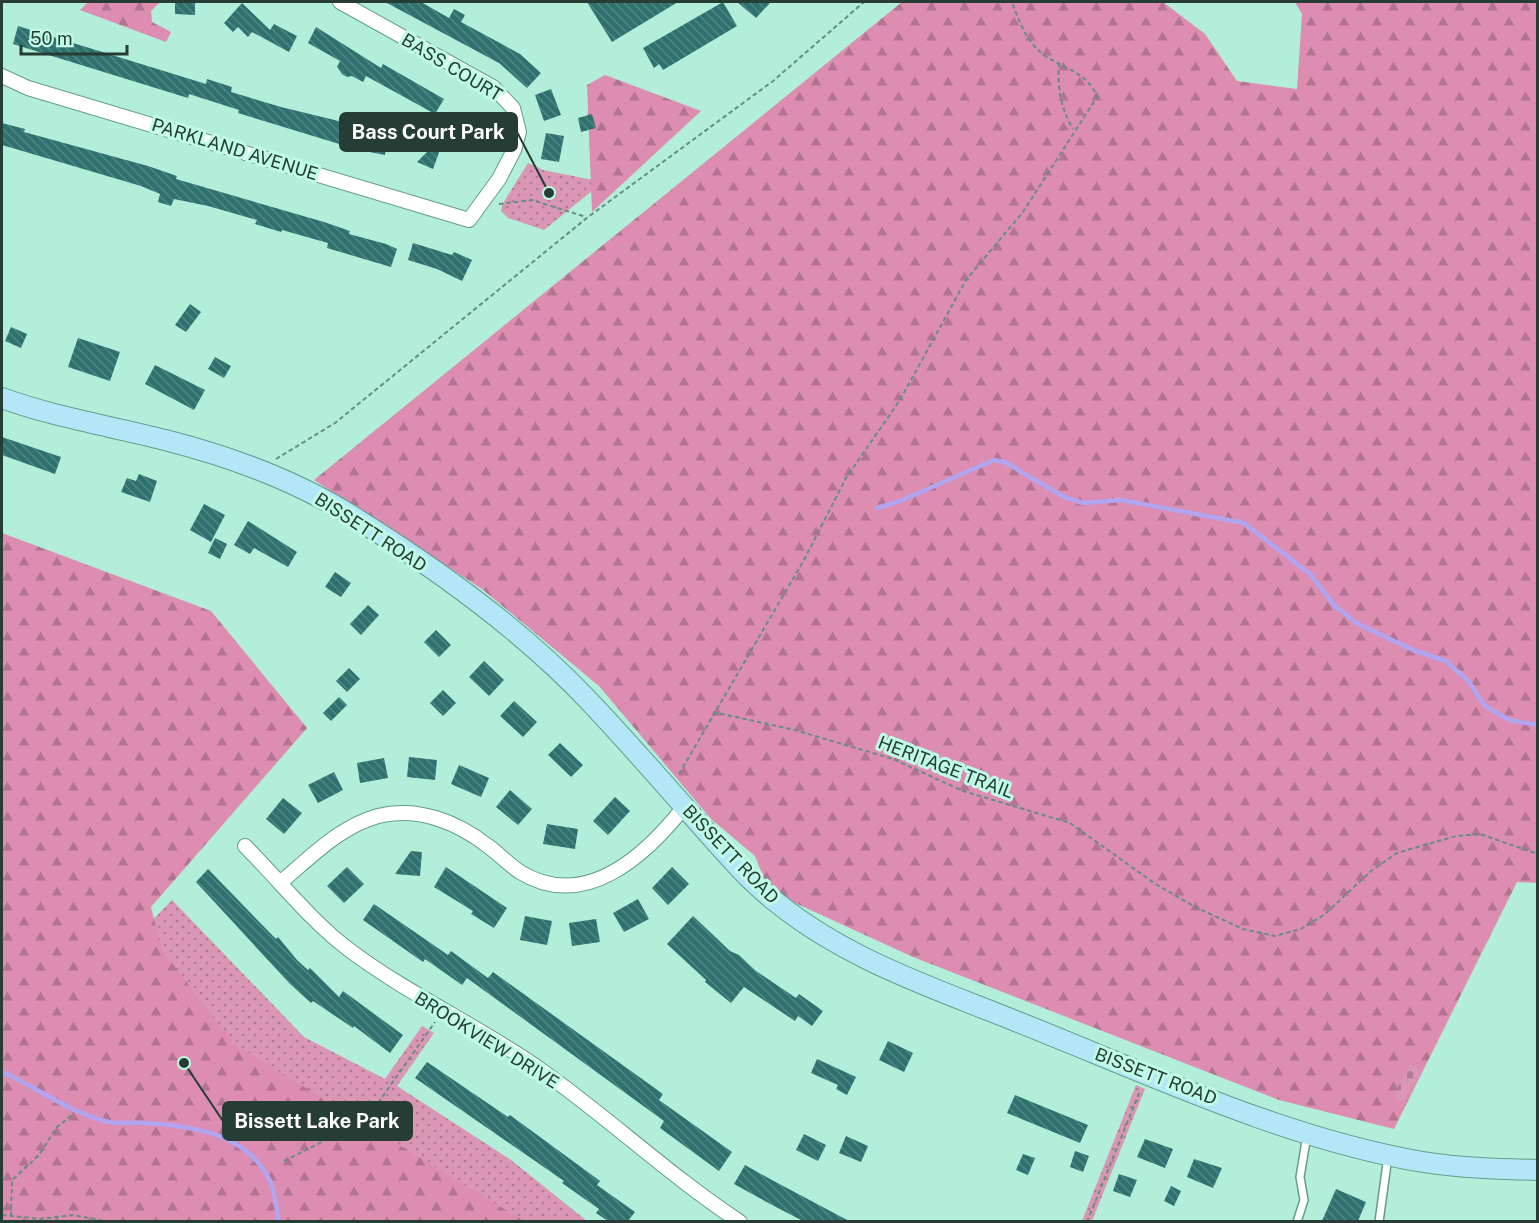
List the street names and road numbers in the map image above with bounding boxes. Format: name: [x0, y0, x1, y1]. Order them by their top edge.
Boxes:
street label: BASS COURT: [398, 29, 506, 105]
street label: PARKLAND AVENUE: [149, 114, 321, 184]
street label: BISSETT ROAD: [311, 488, 431, 576]
street label: HERITAGE TRAIL: [875, 731, 1017, 803]
street label: BISSETT ROAD: [679, 800, 783, 908]
street label: BROOKVIEW DRIVE: [411, 987, 563, 1093]
street label: BISSETT ROAD: [1092, 1043, 1220, 1109]

